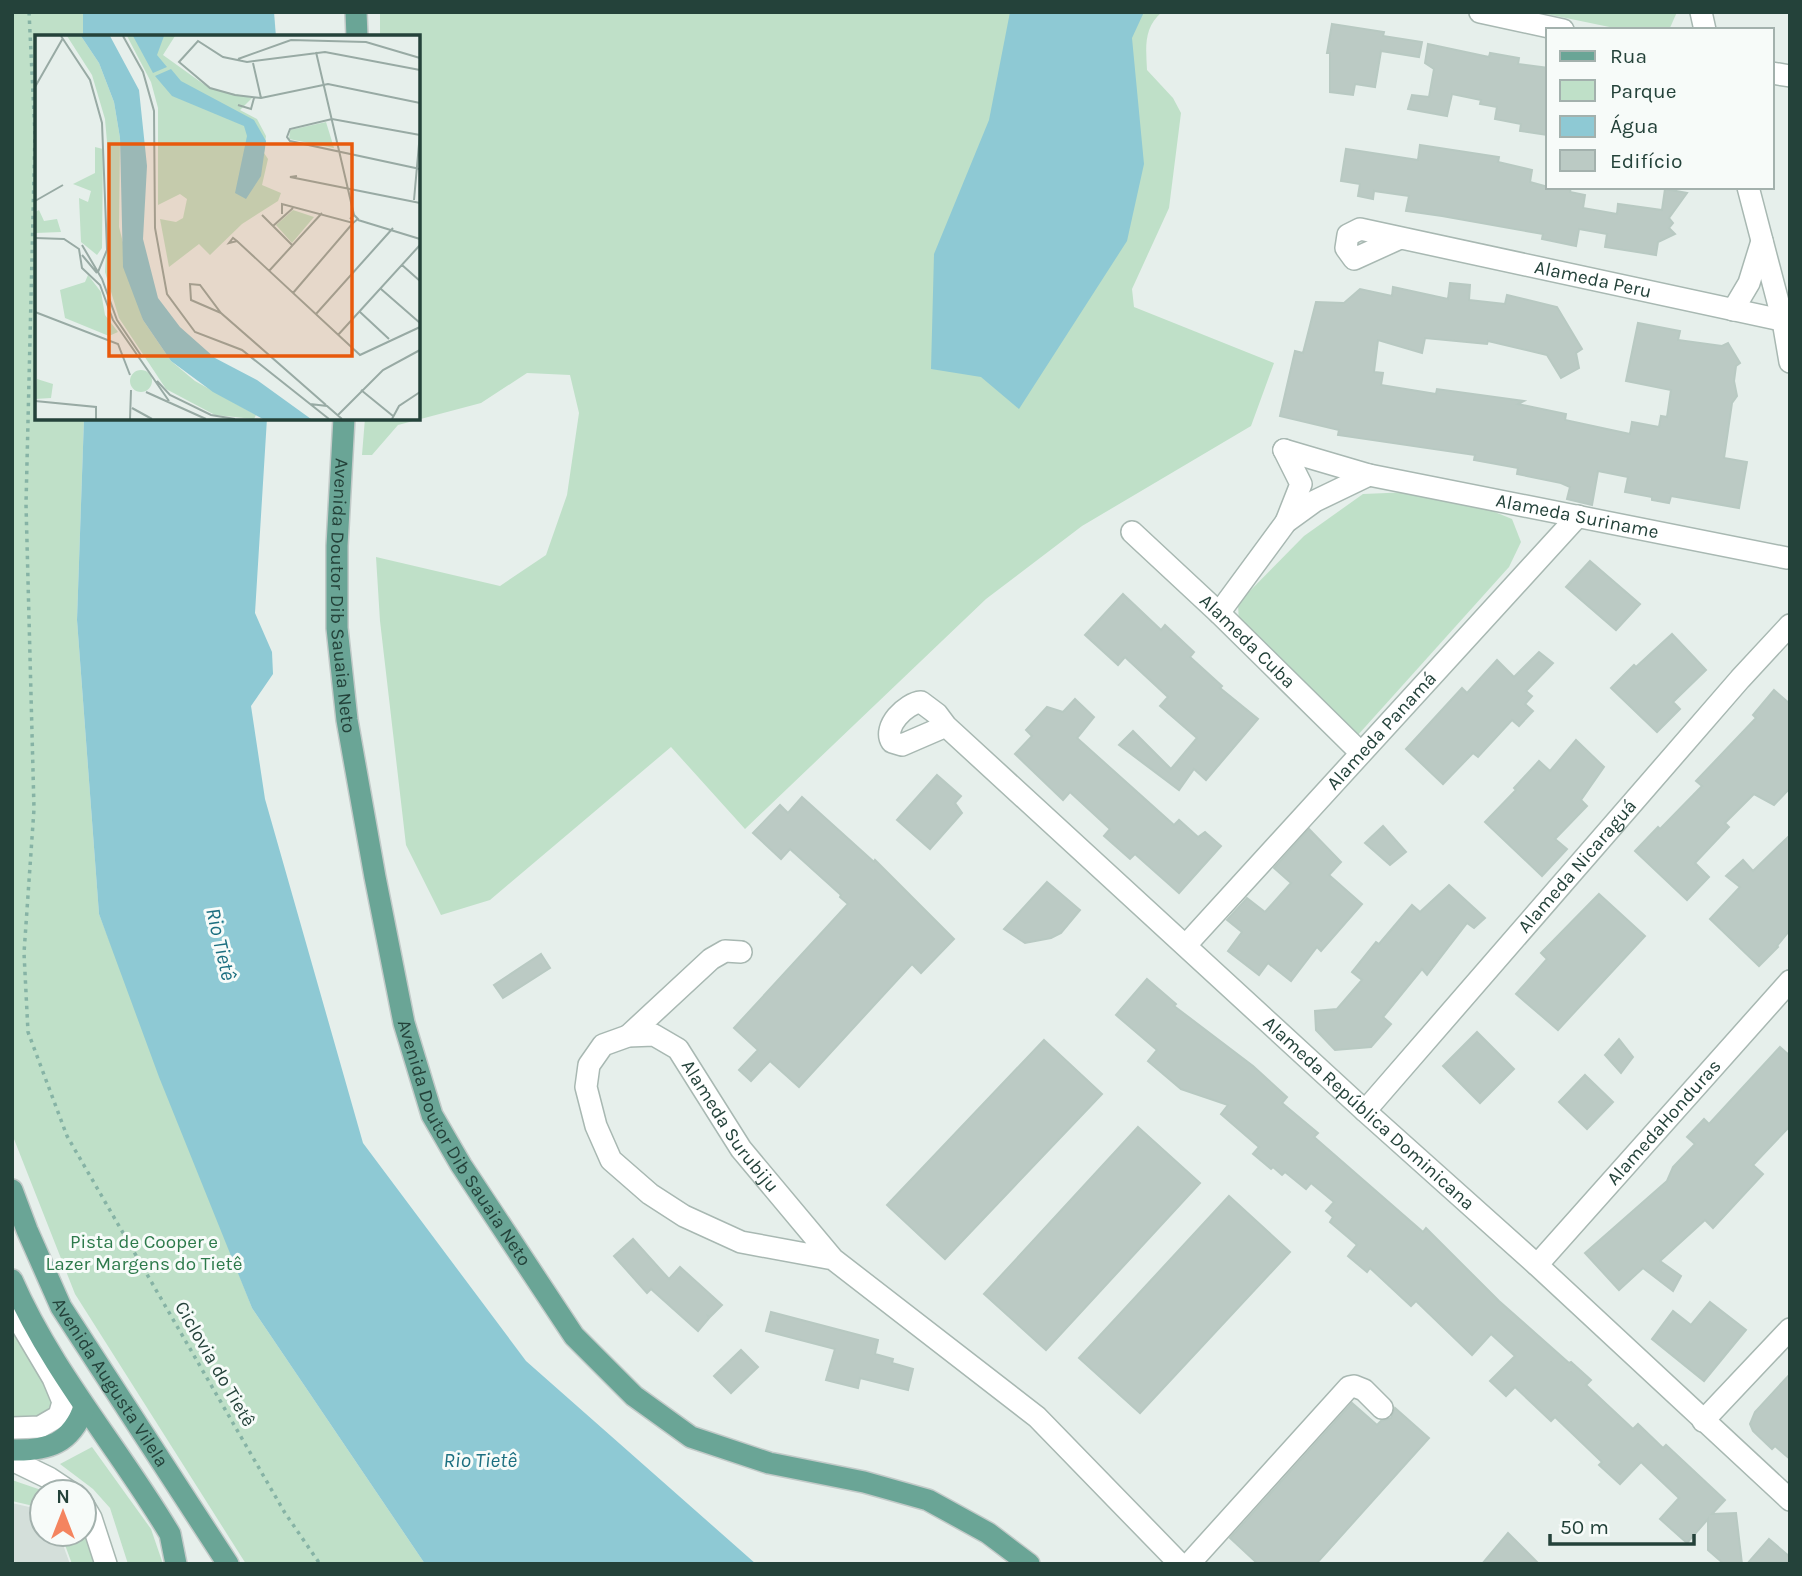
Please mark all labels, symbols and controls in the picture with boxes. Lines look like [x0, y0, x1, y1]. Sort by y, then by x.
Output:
legend [1546, 28, 1774, 189]
inset map [35, 35, 420, 420]
text: Rua [1610, 44, 1647, 68]
text: Parque [1610, 79, 1677, 103]
text: Água [1610, 114, 1658, 138]
text: Edifício [1610, 149, 1683, 173]
street label: Alameda Peru [1533, 256, 1654, 303]
street label: Avenida Doutor Dib Sauaia Neto [326, 458, 360, 735]
street label: Alameda Suriname [1494, 489, 1661, 543]
street label: Alameda Cuba [1195, 590, 1300, 693]
street label: Alameda Panamá [1322, 667, 1441, 794]
street label: Alameda Nicaraguá [1514, 795, 1641, 938]
water label: Rio Tietê [201, 905, 241, 983]
street label: Alameda República Dominicana [1259, 1012, 1479, 1215]
street label: Avenida Doutor Dib Sauaia Neto [393, 1017, 536, 1270]
street label: AlamedaHonduras [1602, 1055, 1726, 1190]
street label: Alameda Surubiju [677, 1056, 784, 1197]
park label: Pista de Cooper e Lazer Margens do Tietê [45, 1231, 243, 1275]
street label: Avenida Augusta Vilela [47, 1295, 173, 1471]
street label: Ciclovia do Tietê [170, 1297, 260, 1431]
water label: Rio Tietê [443, 1448, 517, 1472]
north arrow [28, 1478, 98, 1548]
text: N [56, 1486, 70, 1508]
scale bar [1550, 1502, 1694, 1546]
text: 50 m [1560, 1515, 1609, 1539]

